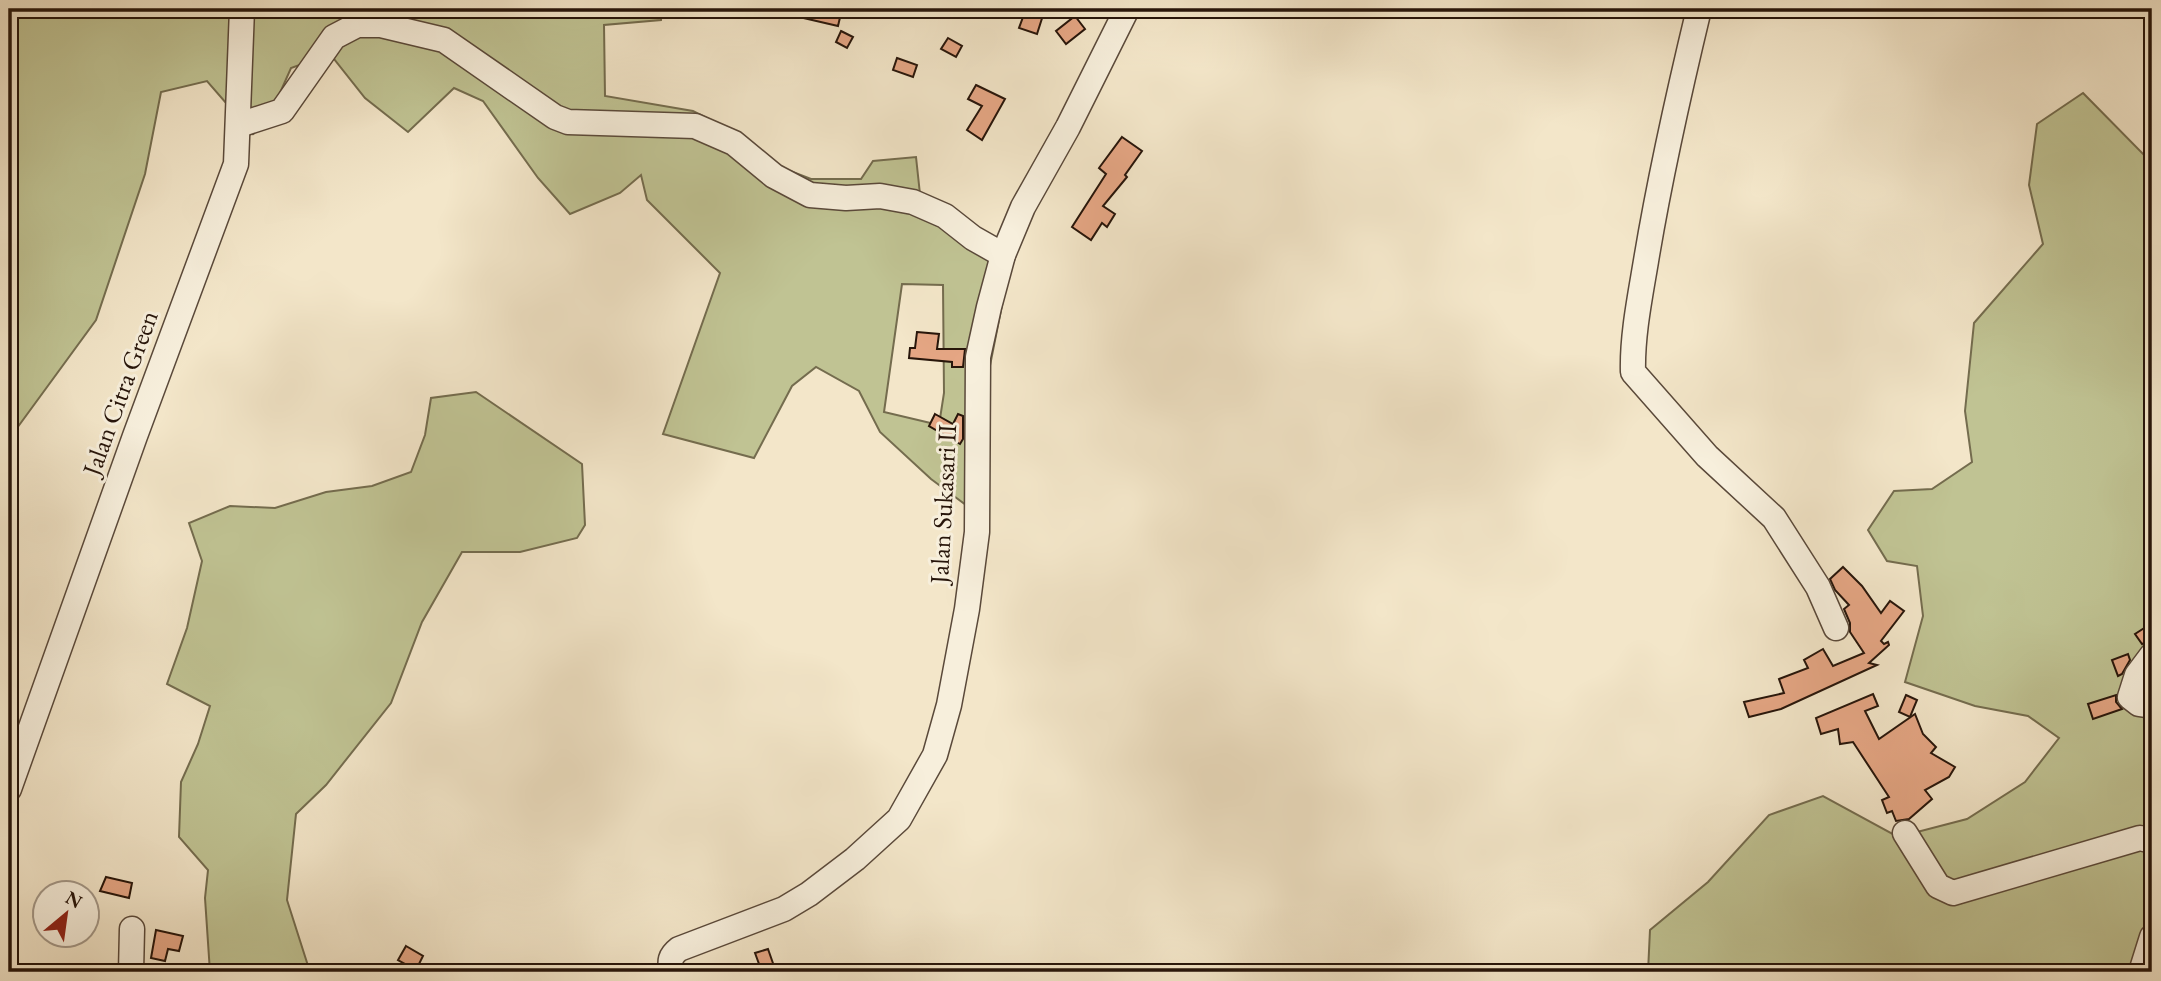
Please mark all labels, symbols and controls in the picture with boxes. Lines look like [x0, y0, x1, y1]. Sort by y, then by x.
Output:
street label: Jalan Citra Green [74, 305, 166, 482]
street label: Jalan Sukasari II [922, 423, 964, 587]
north arrow [32, 880, 102, 950]
text: N [61, 885, 87, 915]

